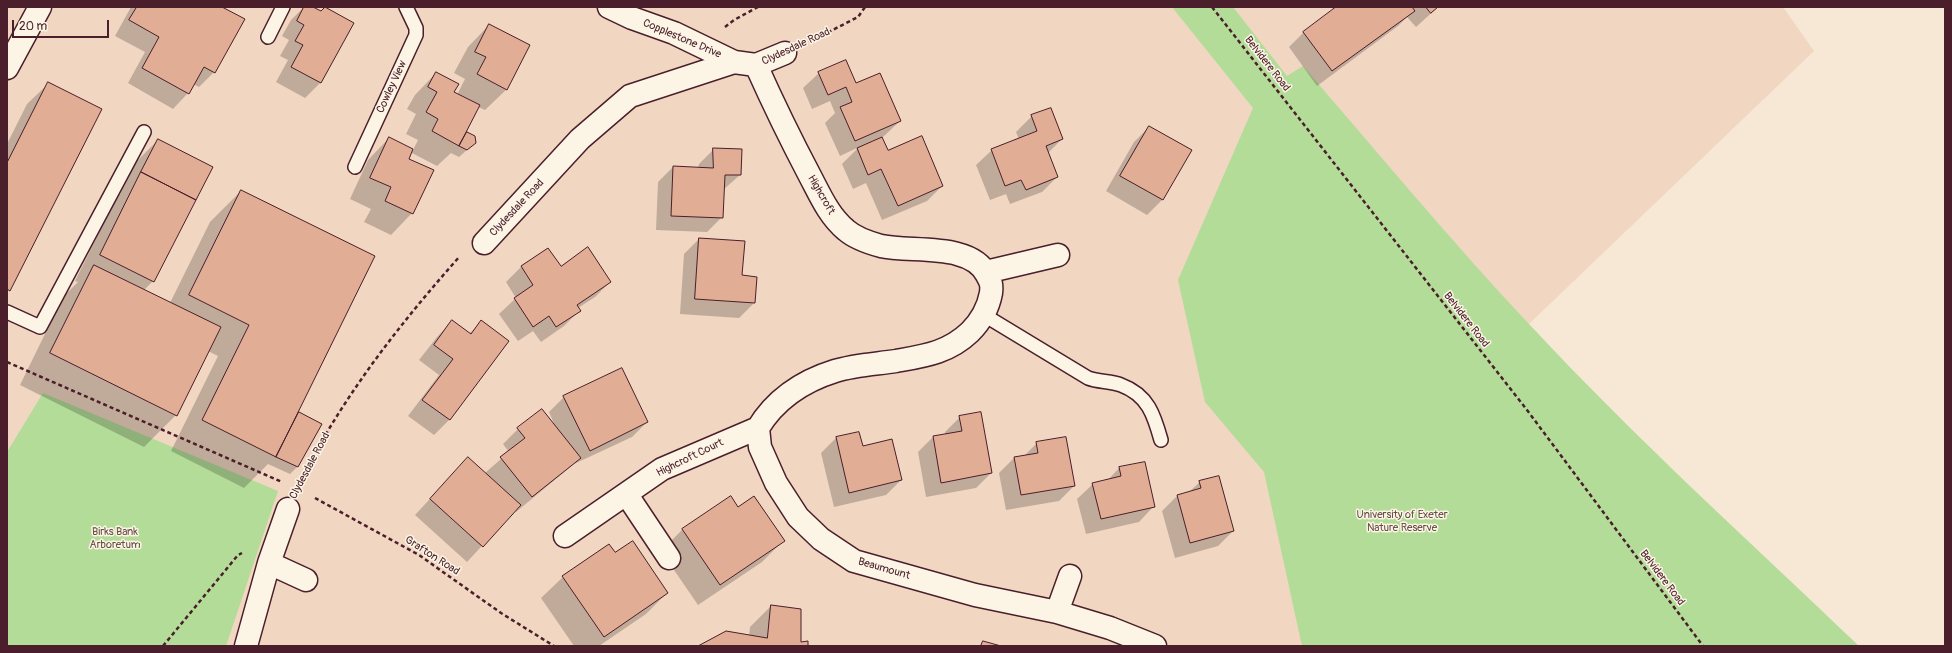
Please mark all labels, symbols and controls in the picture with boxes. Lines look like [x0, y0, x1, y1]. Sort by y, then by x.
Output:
scale bar [14, 12, 111, 38]
street label: Copplestone Drive [641, 17, 723, 61]
text: 20 m [19, 19, 47, 34]
street label: Clydesdale Road [760, 25, 832, 69]
street label: Belvidere Road [1241, 34, 1293, 94]
street label: Cowley View [374, 59, 410, 115]
street label: Highcroft [804, 173, 838, 217]
street label: Clydesdale Road [487, 177, 547, 239]
street label: Belvidere Road [1440, 290, 1492, 350]
street label: Clydesdale Road [287, 430, 333, 502]
street label: Highcroft Court [654, 436, 726, 480]
park label: University of Exeter Nature Reserve [1356, 508, 1448, 534]
park label: Birks Bank Arboretum [90, 525, 140, 551]
street label: Grafton Road [402, 533, 462, 579]
street label: Belvidere Road [1637, 548, 1687, 608]
street label: Beaumount [856, 555, 912, 583]

